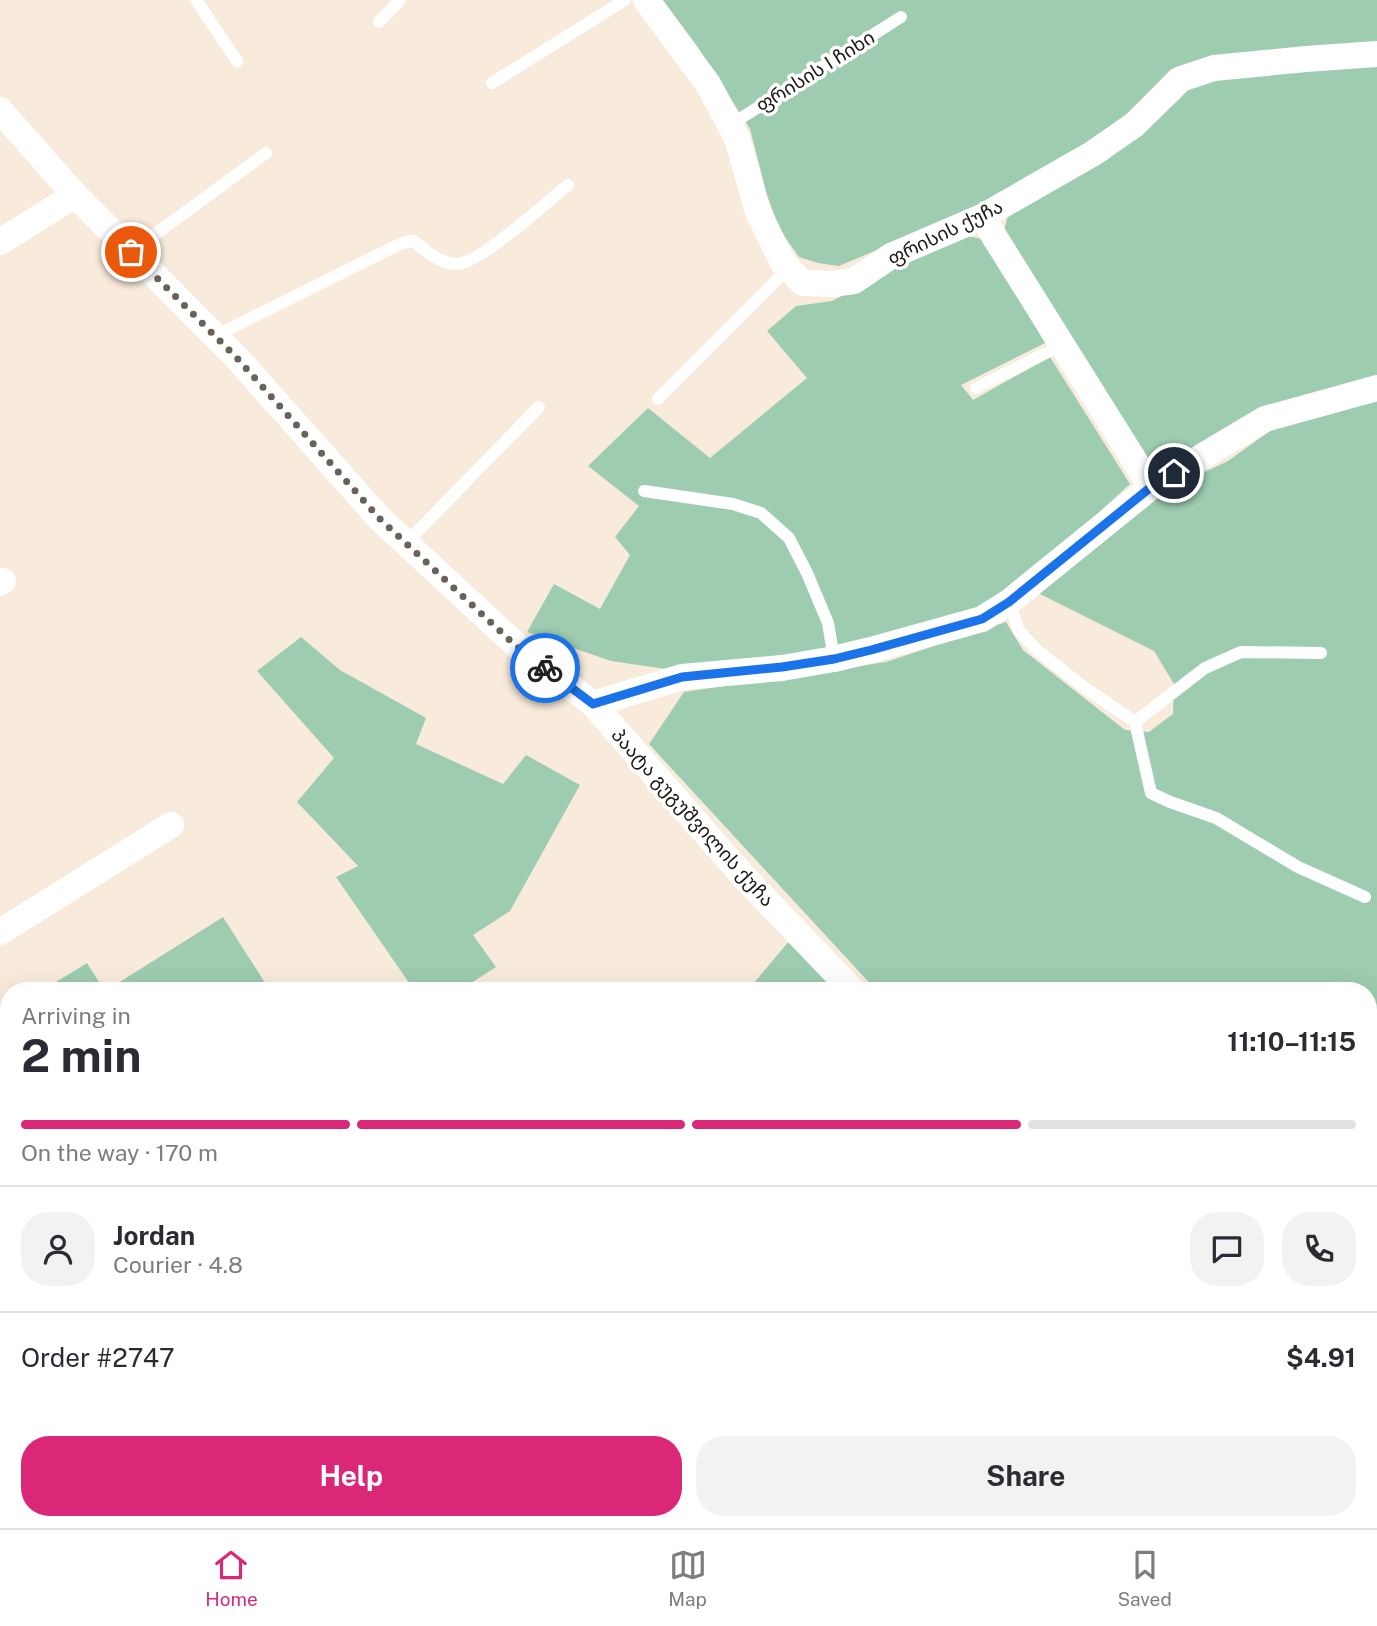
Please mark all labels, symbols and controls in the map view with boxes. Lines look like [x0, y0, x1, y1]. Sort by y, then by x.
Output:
street label: ფრისის I ჩიხი [752, 26, 879, 117]
street label: ფრისის ქუჩა [884, 195, 1007, 270]
pin [101, 222, 161, 282]
icon: bag [112, 233, 150, 271]
pin [1144, 443, 1204, 503]
icon: home [1155, 454, 1193, 492]
courier [510, 633, 580, 703]
icon: bike [526, 649, 564, 687]
street label: პაატა გუგუშვილის ქუჩა [606, 723, 779, 912]
text: Arriving in [21, 1002, 131, 1029]
text: 11:10–11:15 [1227, 1026, 1356, 1057]
text: 2 min [21, 1028, 141, 1082]
text: On the way · 170 m [21, 1139, 218, 1166]
button: person [21, 1212, 95, 1286]
button: chat [1190, 1212, 1264, 1286]
button: phone [1282, 1212, 1356, 1286]
text: Jordan [113, 1220, 195, 1251]
text: Courier · 4.8 [113, 1251, 243, 1278]
text: Order #2747 [21, 1342, 175, 1373]
text: $4.91 [1286, 1342, 1356, 1373]
button: Help [21, 1436, 682, 1516]
button: Share [696, 1436, 1356, 1516]
tab: Home [205, 1546, 258, 1610]
tab: Map [668, 1546, 707, 1610]
tab: Saved [1117, 1546, 1172, 1610]

